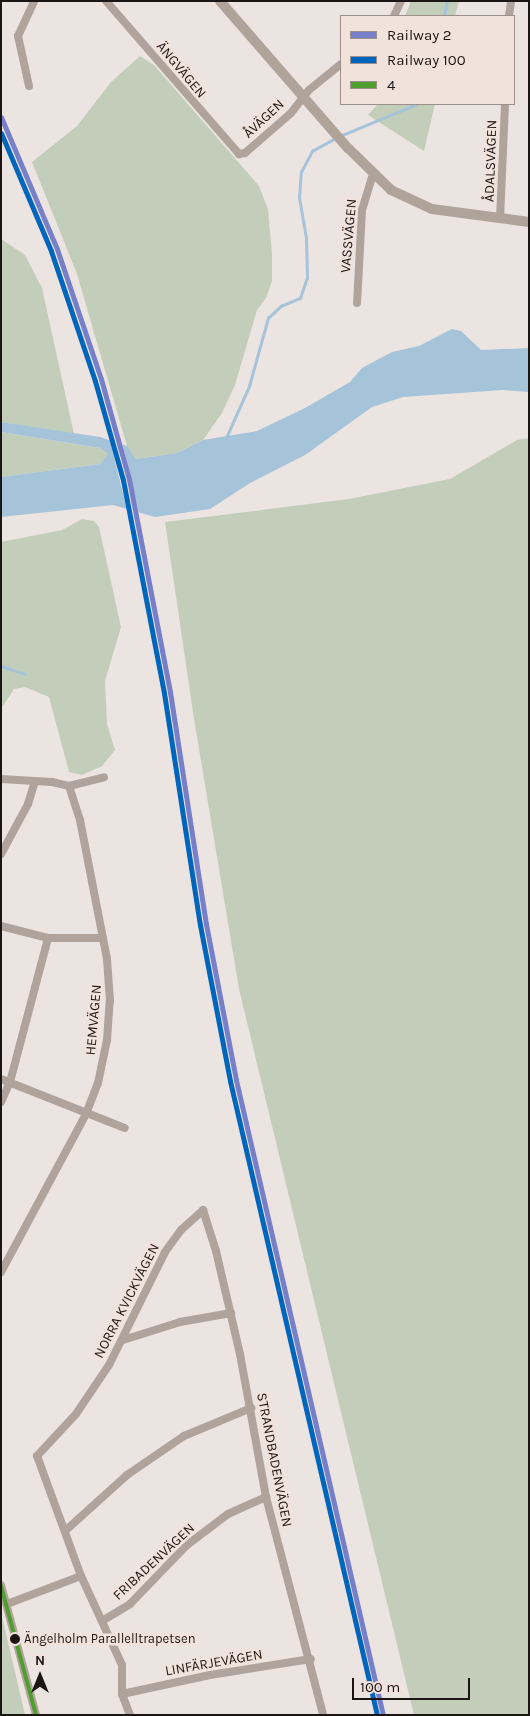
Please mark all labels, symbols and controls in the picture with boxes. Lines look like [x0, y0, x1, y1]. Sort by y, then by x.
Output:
legend [340, 15, 515, 105]
text: Railway 2 [387, 26, 451, 44]
street label: ÄNGVÄGEN [153, 38, 209, 102]
text: Railway 100 [387, 51, 466, 69]
text: 4 [387, 76, 395, 94]
street label: ÅVÄGEN [240, 96, 288, 142]
street label: ÅDALSVÄGEN [481, 120, 501, 202]
street label: VASSVÄGEN [337, 198, 361, 274]
street label: HEMVÄGEN [83, 984, 105, 1056]
street label: NORRA KVICKVÄGEN [91, 1241, 163, 1361]
street label: STRANDBADENVÄGEN [253, 1392, 295, 1528]
street label: FRIBADENVÄGEN [110, 1520, 198, 1604]
place label: Ängelholm Parallelltrapetsen [24, 1631, 196, 1647]
marker: Ängelholm Parallelltrapetsen [10, 1634, 20, 1644]
street label: LINFÄRJEVÄGEN [164, 1646, 264, 1680]
north arrow [15, 1651, 65, 1701]
text: N [35, 1652, 45, 1669]
scale bar [355, 1668, 472, 1700]
text: 100 m [360, 1678, 400, 1696]

